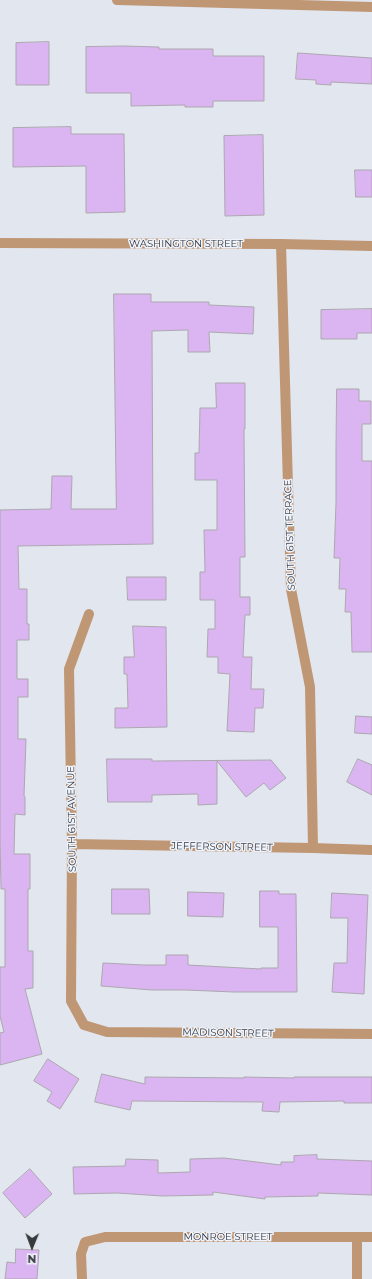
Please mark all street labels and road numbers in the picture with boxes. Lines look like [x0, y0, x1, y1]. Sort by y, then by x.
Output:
street label: WASHINGTON STREET [129, 238, 243, 250]
street label: SOUTH 61ST TERRACE [282, 479, 298, 591]
street label: SOUTH 61ST AVENUE [65, 766, 79, 872]
street label: JEFFERSON STREET [171, 840, 273, 854]
street label: MADISON STREET [182, 1026, 274, 1040]
street label: MONROE STREET [183, 1231, 273, 1243]

